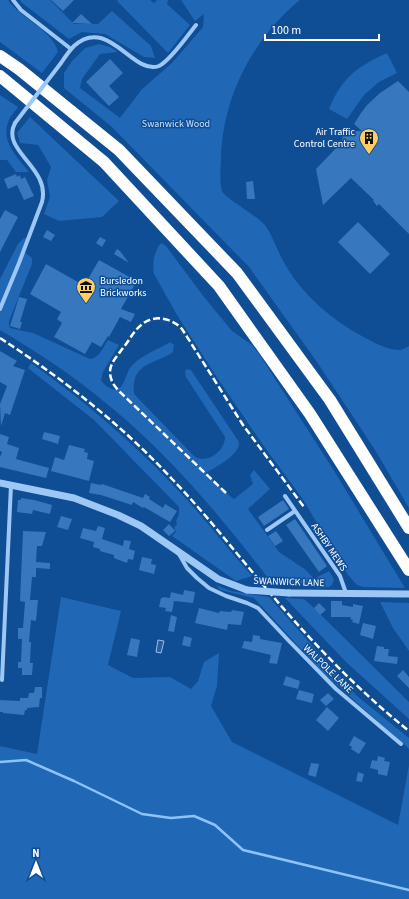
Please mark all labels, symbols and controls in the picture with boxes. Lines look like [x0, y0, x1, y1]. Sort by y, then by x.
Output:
scale bar [265, 16, 379, 42]
text: 100 m [271, 22, 301, 39]
park label: Swanwick Wood [142, 117, 210, 131]
place label: Air Traffic Control Centre [294, 125, 355, 151]
building icon: Air Traffic Control Centre [358, 127, 380, 155]
place label: Bursledon Brickworks [100, 274, 147, 300]
museum icon: Bursledon Brickworks [75, 276, 97, 304]
street label: ASHBY MEWS [308, 520, 350, 574]
street label: SWANWICK LANE [253, 574, 325, 590]
street label: WALPOLE LANE [300, 642, 356, 696]
north arrow [16, 843, 56, 883]
text: N [32, 846, 40, 861]

